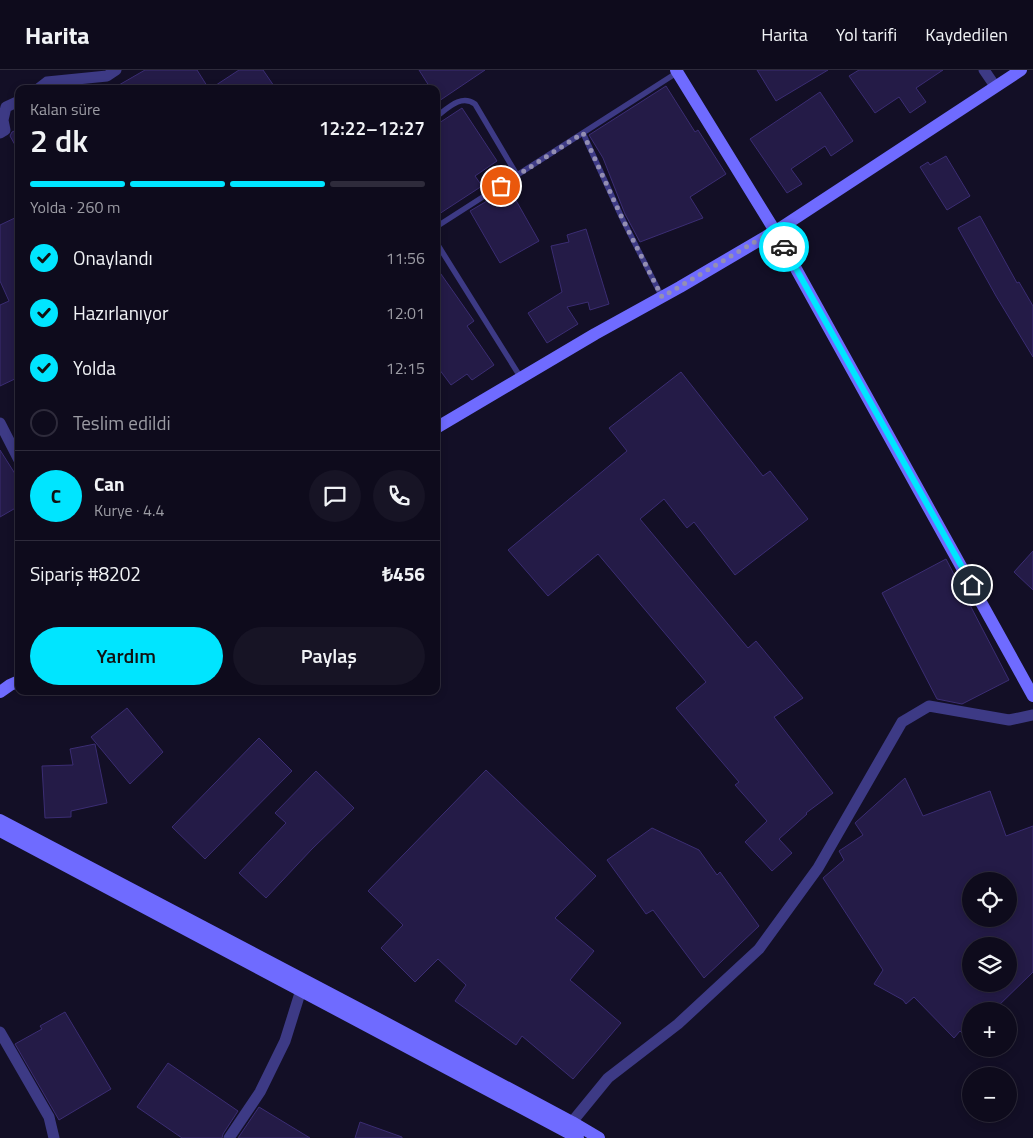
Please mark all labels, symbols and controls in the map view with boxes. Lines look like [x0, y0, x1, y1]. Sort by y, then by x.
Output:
text: Harita [25, 17, 90, 53]
text: Harita [761, 21, 808, 48]
text: Yol tarifi [836, 21, 897, 48]
text: Kaydedilen [925, 21, 1008, 48]
text: Kalan süre [30, 97, 100, 121]
text: 12:22–12:27 [319, 113, 425, 142]
text: 2 dk [30, 116, 88, 164]
pin [480, 165, 522, 207]
icon: bag [487, 172, 515, 200]
text: Yolda · 260 m [30, 195, 120, 219]
courier [759, 222, 809, 272]
icon: car [770, 233, 798, 261]
text: Onaylandı [73, 243, 153, 272]
icon: check [30, 244, 58, 272]
text: 11:56 [386, 246, 425, 270]
text: Hazırlanıyor [73, 298, 169, 327]
icon: check [30, 299, 58, 327]
text: 12:01 [386, 301, 425, 325]
text: Yolda [73, 353, 116, 382]
icon: check [30, 354, 58, 382]
text: 12:15 [386, 356, 425, 380]
text: Teslim edildi [73, 408, 171, 437]
text: Can [94, 469, 125, 498]
button: chat [309, 470, 361, 522]
button: phone [373, 470, 425, 522]
text: C [51, 481, 61, 510]
text: Kurye · 4.4 [94, 498, 164, 522]
text: Sipariş #8202 [30, 559, 141, 588]
text: ₺456 [382, 559, 425, 588]
pin [951, 564, 993, 606]
icon: home [958, 571, 986, 599]
button: Yardım [30, 627, 223, 685]
button: Paylaş [233, 627, 425, 685]
map controls [962, 872, 1017, 1122]
button: locate [962, 872, 1017, 927]
button: layers [962, 937, 1017, 992]
button: + [962, 1002, 1017, 1057]
button: − [962, 1067, 1017, 1122]

